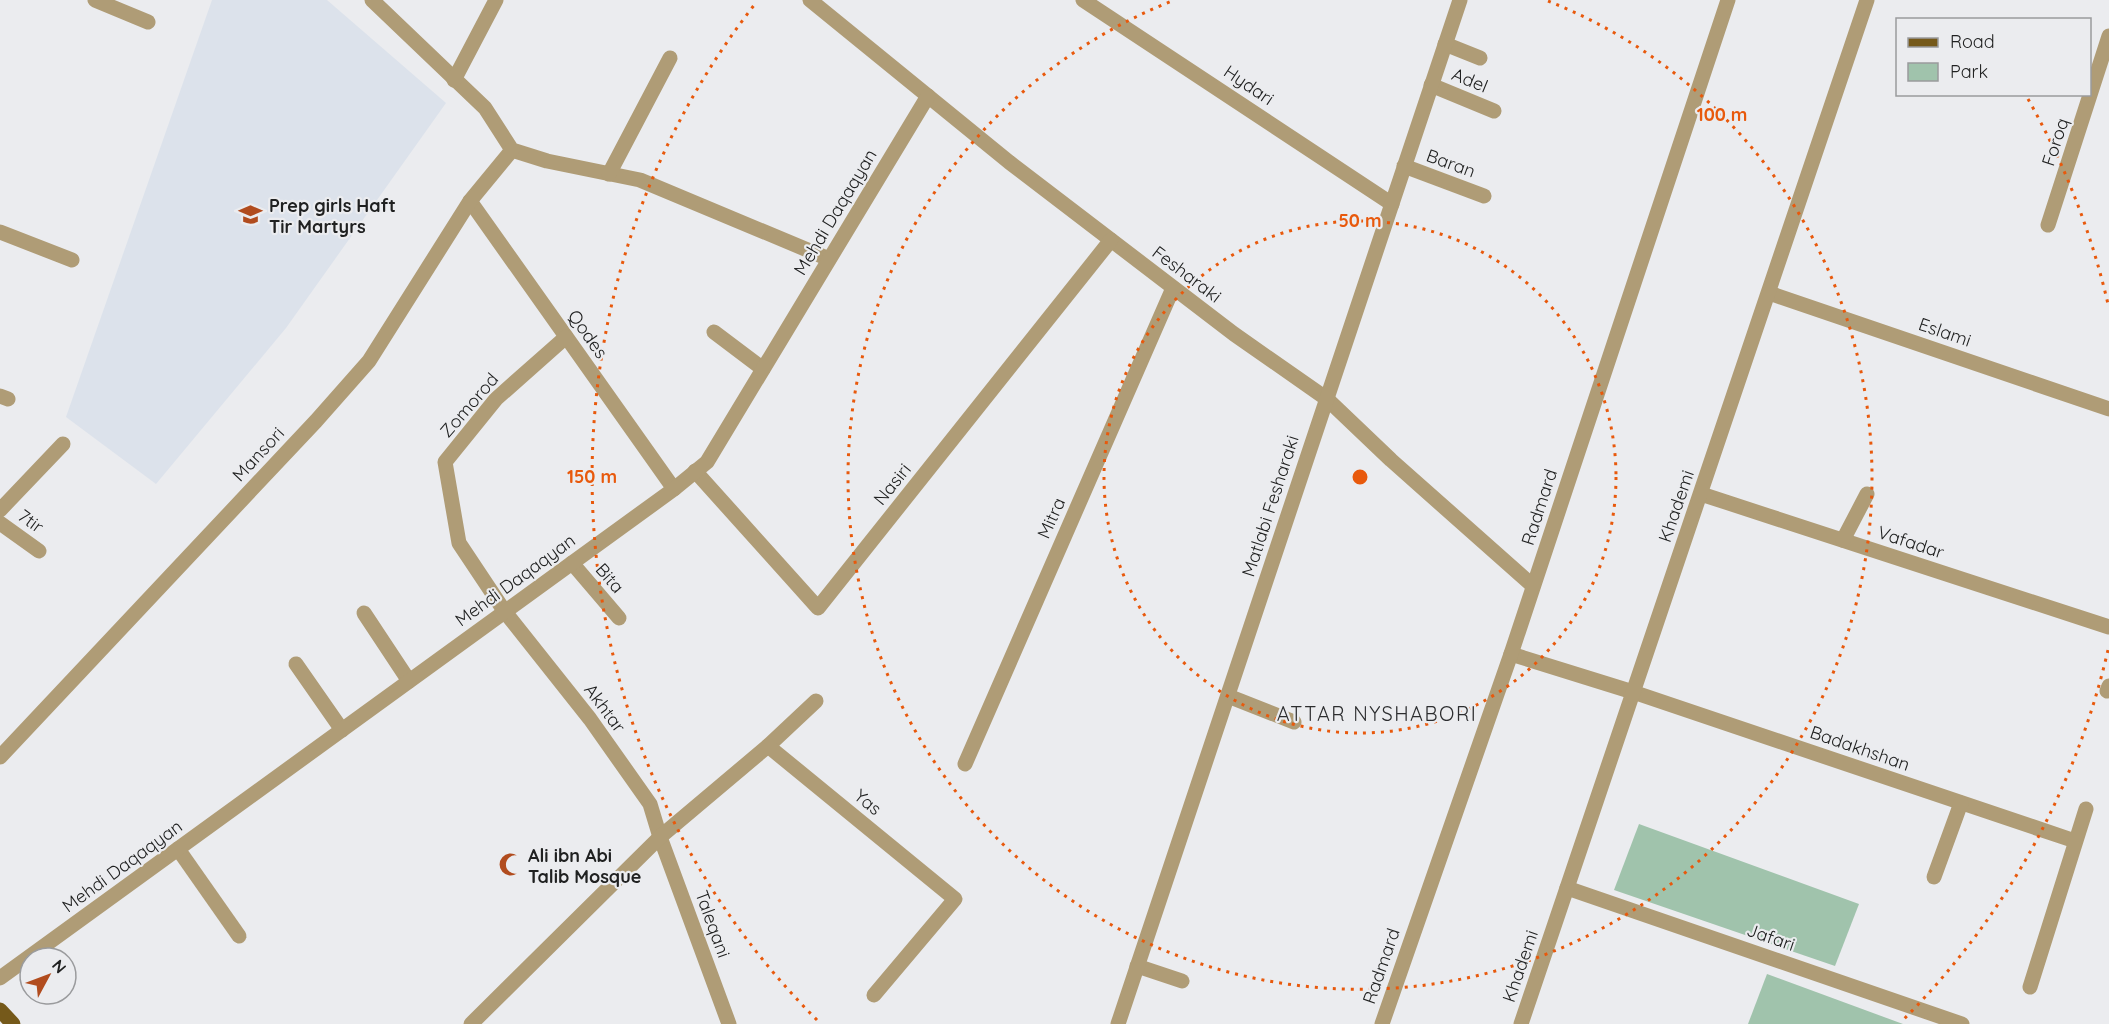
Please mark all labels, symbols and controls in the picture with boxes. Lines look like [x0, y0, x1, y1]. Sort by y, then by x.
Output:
legend [1896, 18, 2091, 96]
text: Road [1950, 30, 1995, 53]
street label: Hydari [1219, 60, 1279, 110]
text: Park [1950, 60, 1988, 83]
street label: Adel [1449, 62, 1491, 98]
text: 100 m [1697, 103, 1747, 126]
street label: Foroq [2036, 115, 2074, 169]
street label: Baran [1423, 144, 1479, 182]
street label: Mehdi Daqaqyan [788, 145, 882, 279]
place label: Prep girls Haft Tir Martyrs [269, 194, 396, 238]
school or university icon: Prep girls Haft Tir Martyrs [238, 202, 264, 228]
text: 50 m [1338, 209, 1382, 232]
street label: Fesharaki [1148, 241, 1226, 307]
street label: Qodes [563, 305, 613, 363]
street label: Eslami [1916, 312, 1974, 352]
street label: Zomorod [435, 368, 503, 442]
street label: Mansori [227, 422, 289, 486]
street label: Matlabi Fesharaki [1236, 432, 1304, 580]
street label: Nasiri [868, 458, 916, 510]
text: 150 m [567, 465, 617, 488]
street label: Radmard [1516, 466, 1562, 548]
centre of rings [1350, 467, 1370, 487]
street label: Khademi [1653, 467, 1699, 545]
street label: Mitra [1032, 494, 1070, 542]
street label: 7tir [14, 504, 48, 538]
street label: Vafadar [1875, 520, 1947, 564]
street label: Mehdi Daqaqyan [450, 529, 580, 631]
street label: Bita [591, 558, 629, 598]
street label: Akhtar [579, 679, 631, 737]
district label: ATTAR NYSHABORI [1277, 701, 1477, 726]
street label: Badakhshan [1807, 720, 1913, 776]
street label: Yas [850, 784, 886, 820]
street label: Mehdi Daqaqyan [57, 815, 187, 917]
place label: Ali ibn Abi Talib Mosque [528, 844, 641, 888]
mosque icon: Ali ibn Abi Talib Mosque [497, 852, 523, 878]
street label: Taleqani [690, 887, 736, 961]
street label: Jafari [1744, 918, 1798, 956]
street label: Radmard [1357, 925, 1405, 1007]
street label: Khademi [1497, 927, 1543, 1005]
north arrow [18, 946, 78, 1006]
text: N [48, 955, 71, 977]

